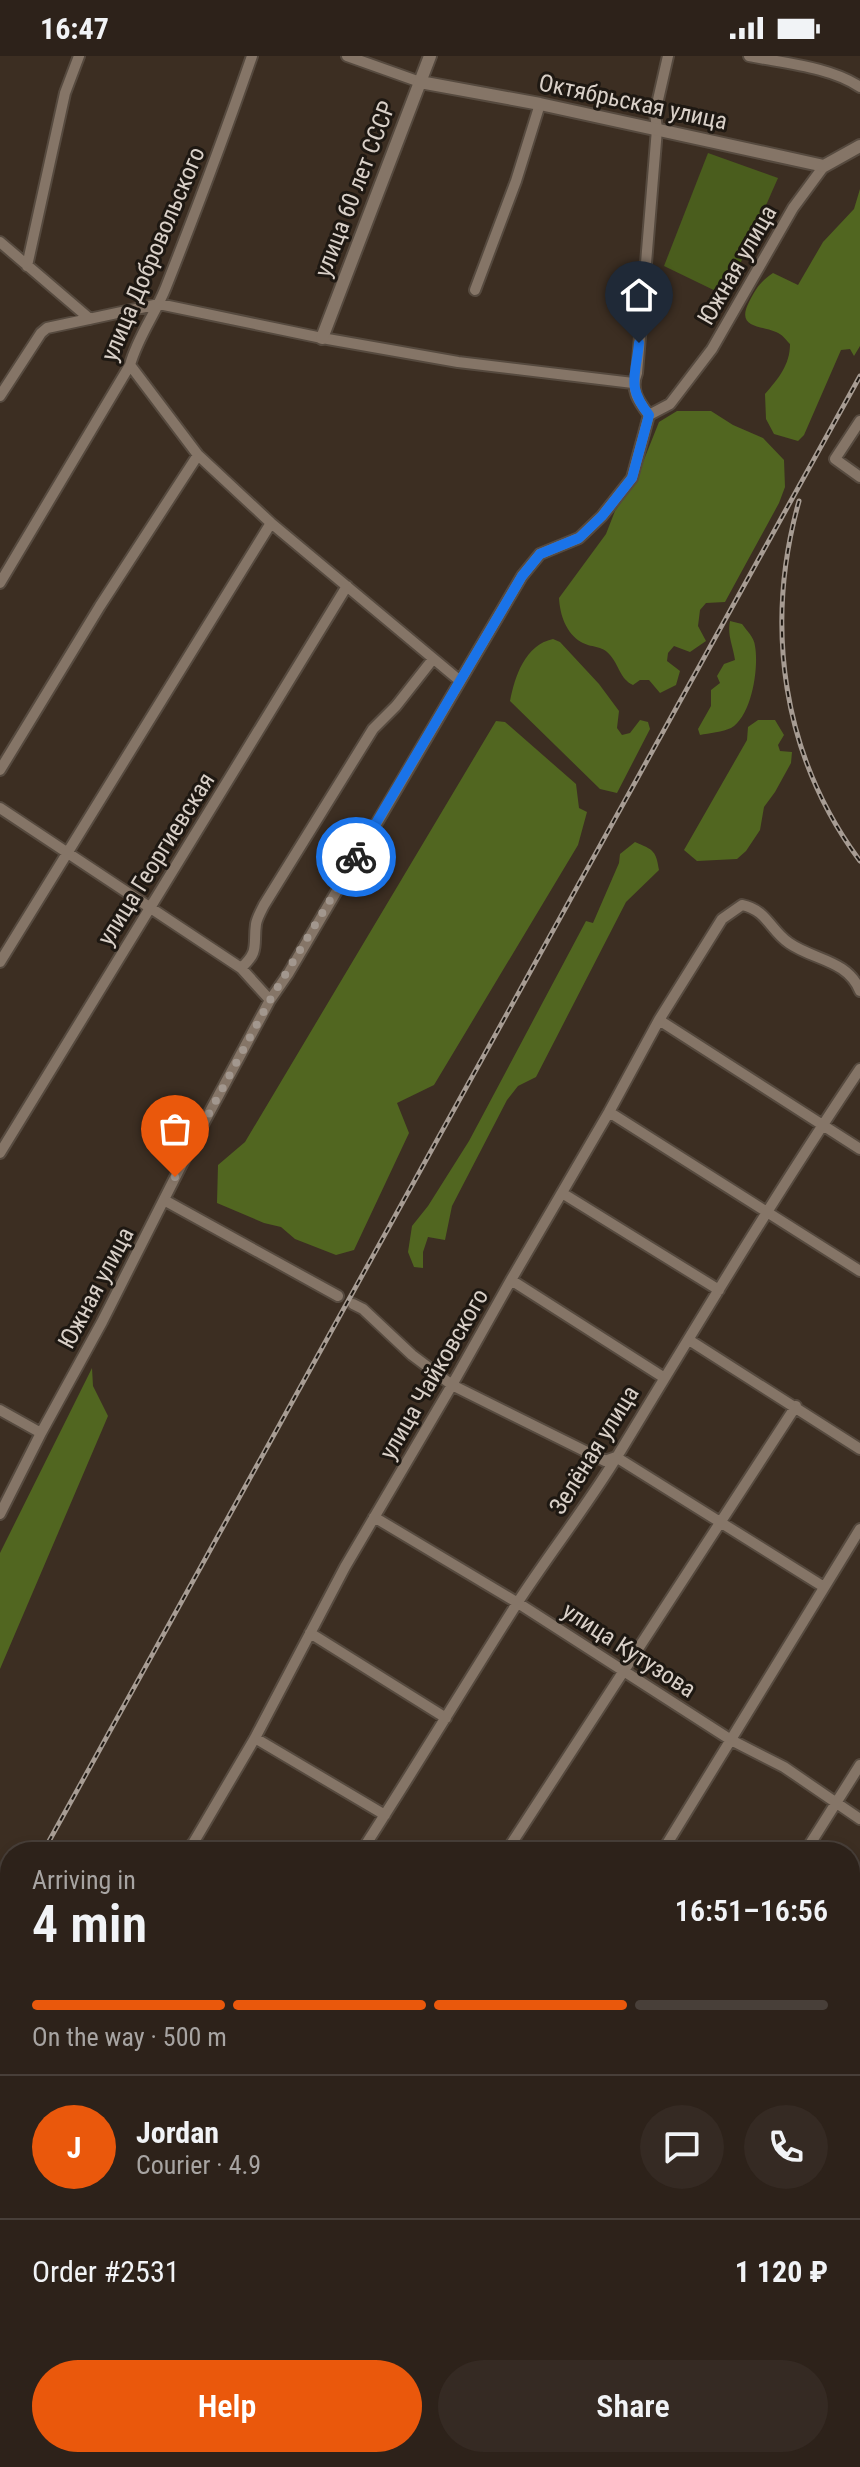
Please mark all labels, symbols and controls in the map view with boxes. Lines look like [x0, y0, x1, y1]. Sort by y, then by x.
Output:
text: 16:47 [40, 11, 109, 46]
street label: Октябрьская улица [536, 68, 730, 136]
street label: улица 60 лет СССР [309, 97, 401, 281]
street label: улица Добровольского [95, 143, 211, 365]
street label: Южная улица [692, 200, 782, 330]
pin [605, 261, 673, 343]
icon: home [617, 273, 661, 317]
street label: улица Георгиевская [92, 767, 220, 951]
courier [316, 817, 396, 897]
icon: bike [334, 835, 378, 879]
pin [141, 1095, 209, 1177]
icon: bag [153, 1107, 197, 1151]
street label: Южная улица [52, 1223, 140, 1353]
street label: улица Чайковского [374, 1284, 494, 1464]
street label: Зелёная улица [543, 1381, 645, 1519]
street label: улица Кутузова [557, 1597, 701, 1703]
text: Arriving in [32, 1865, 136, 1895]
text: 16:51–16:56 [675, 1893, 828, 1928]
text: 4 min [32, 1894, 147, 1955]
text: On the way · 500 m [32, 2022, 227, 2052]
button: chat [640, 2105, 724, 2189]
button: phone [744, 2105, 828, 2189]
text: Jordan [136, 2115, 219, 2150]
text: J [67, 2130, 81, 2165]
text: Courier · 4.9 [136, 2150, 261, 2180]
text: Order #2531 [32, 2254, 180, 2289]
text: 1 120 ₽ [735, 2254, 828, 2289]
button: Help [32, 2360, 422, 2452]
button: Share [438, 2360, 828, 2452]

